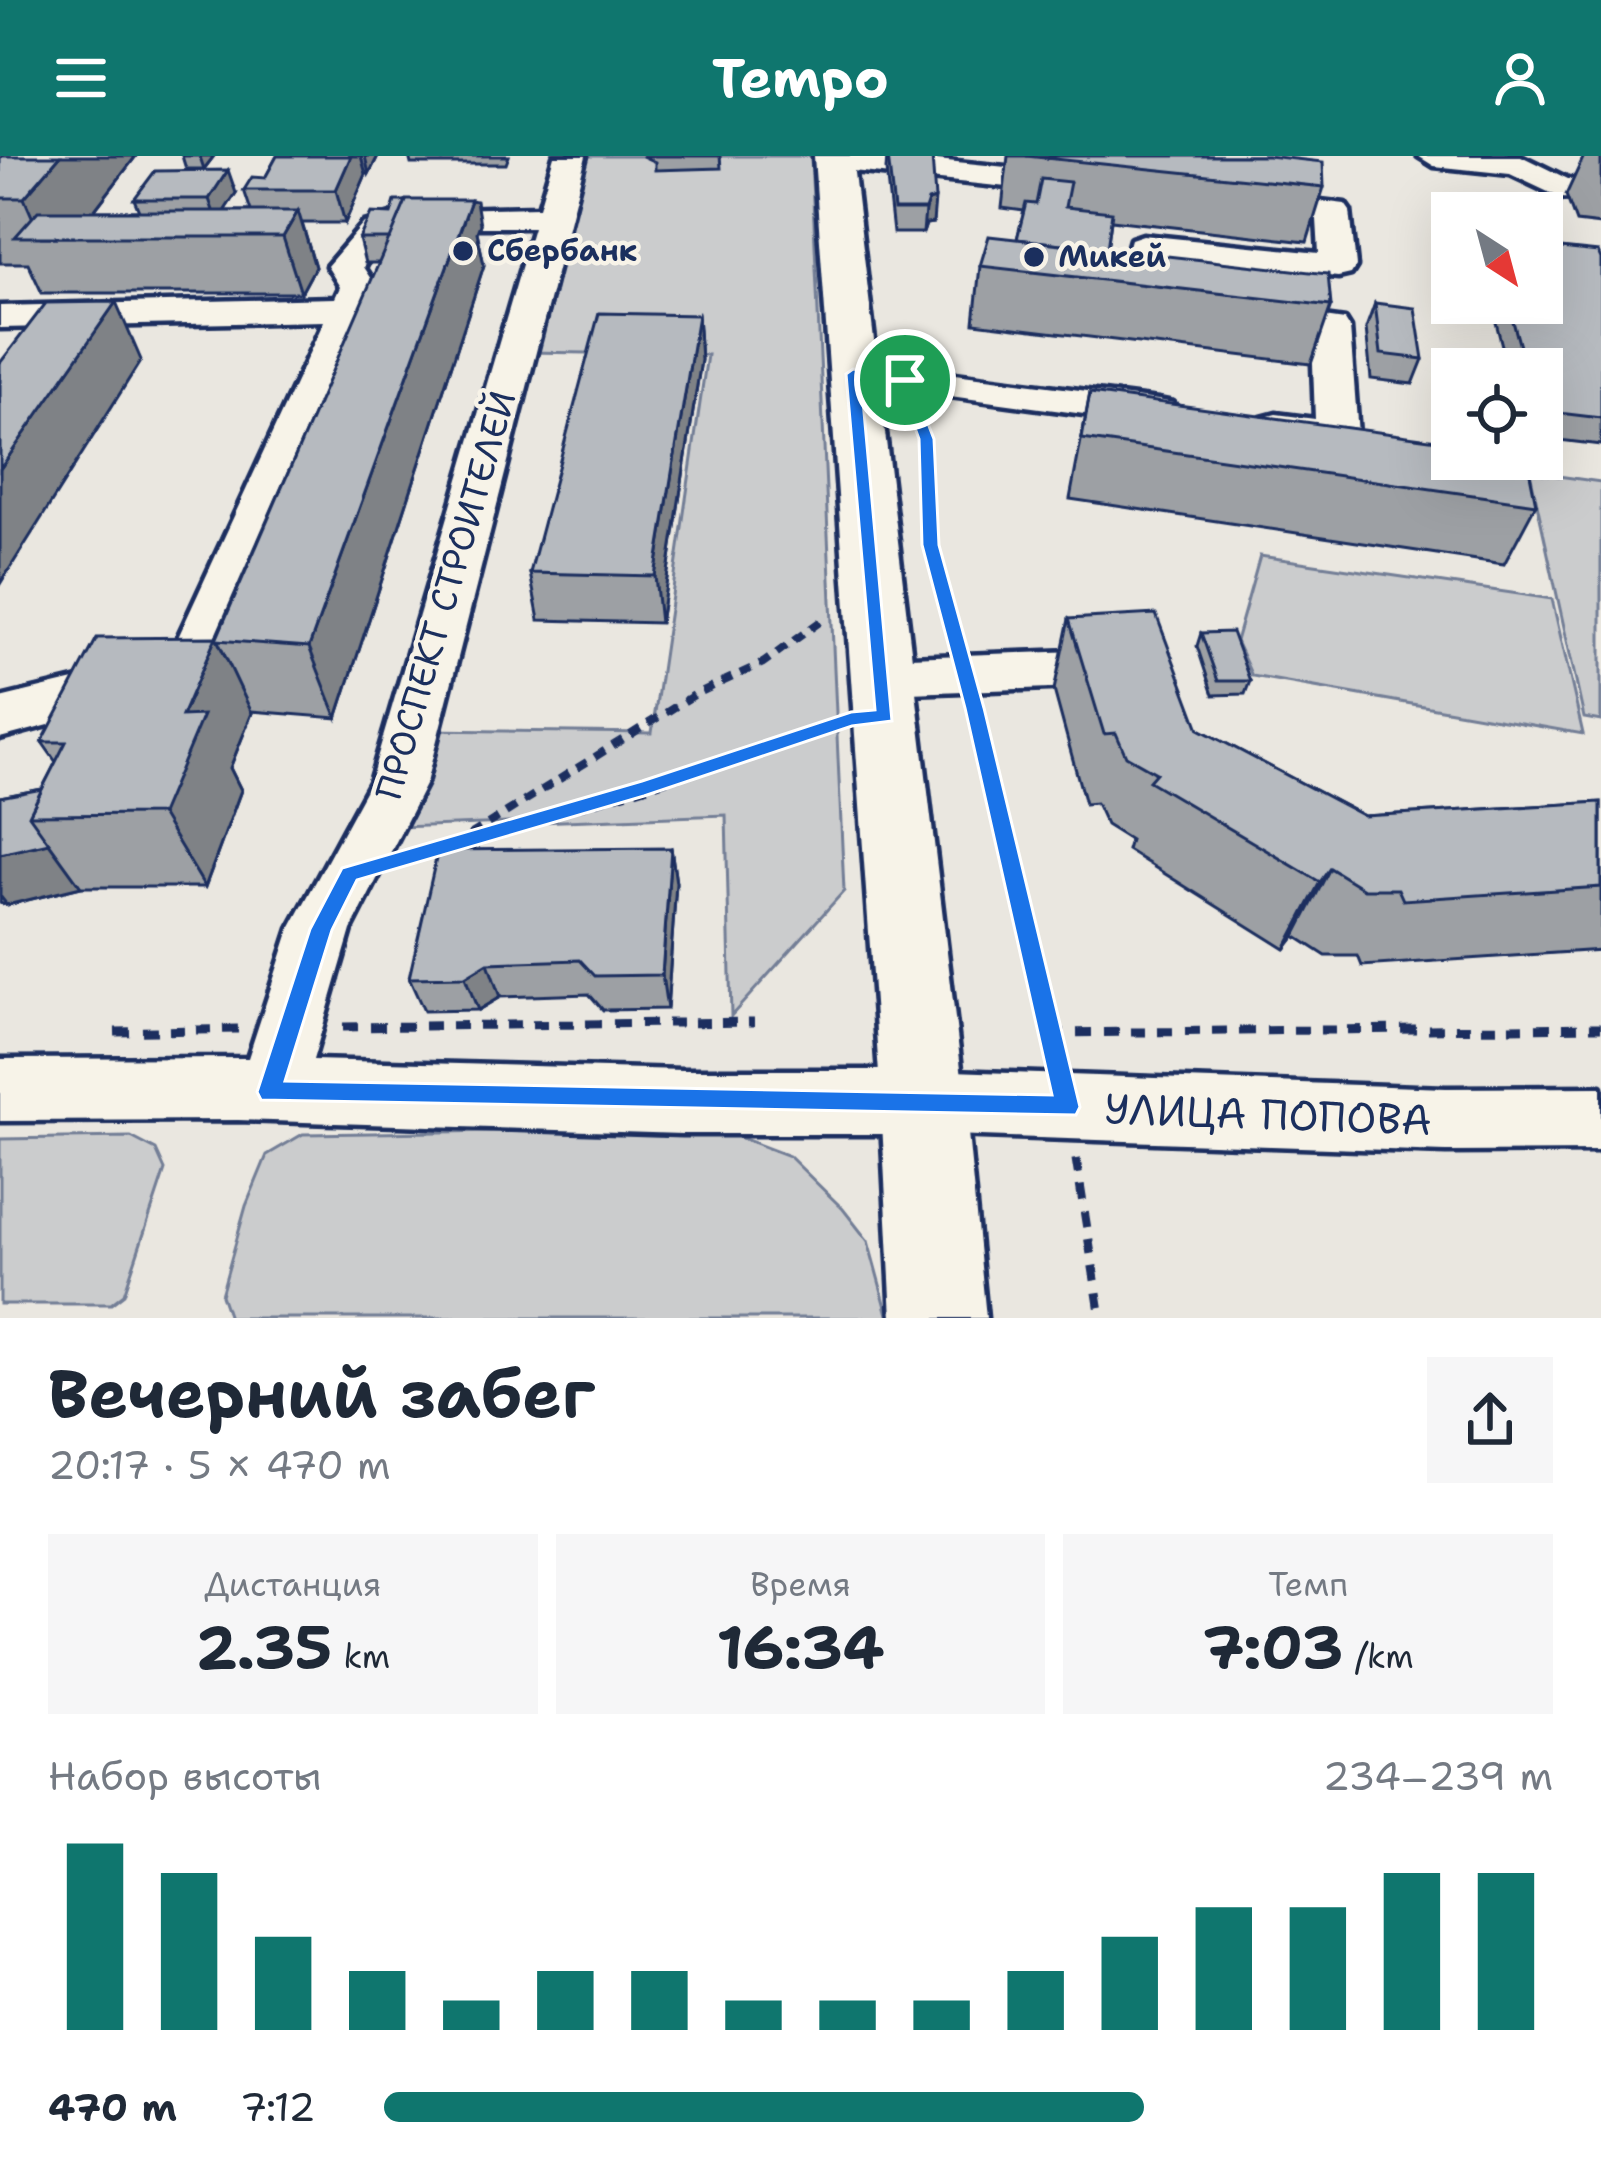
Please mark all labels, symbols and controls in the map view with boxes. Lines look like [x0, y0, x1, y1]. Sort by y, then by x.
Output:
text: Tempo [712, 42, 889, 114]
icon: menu [48, 45, 114, 111]
icon: person [1487, 45, 1553, 111]
north arrow [1431, 192, 1563, 324]
map controls [1431, 192, 1563, 480]
place label: Сбербанк [487, 230, 638, 271]
place label: Микей [1058, 236, 1166, 277]
marker: Сбербанк [450, 238, 476, 264]
marker: Микей [1021, 244, 1047, 270]
pin [854, 329, 956, 431]
icon: arrive [872, 347, 938, 413]
button: locate [1431, 348, 1563, 480]
street label: ПРОСПЕКТ СТРОИТЕЛЕЙ [364, 385, 527, 805]
street label: УЛИЦА ПОПОВА [1103, 1080, 1433, 1148]
text: Вечерний забег [48, 1350, 595, 1438]
button: share [1427, 1357, 1553, 1483]
text: 20:17 · 5 × 470 m [48, 1439, 391, 1491]
text: Дистанция [204, 1562, 381, 1607]
text: Время [750, 1562, 851, 1607]
text: Темп [1268, 1562, 1348, 1607]
text: 2.35 [195, 1607, 332, 1687]
text: 16:34 [716, 1607, 885, 1687]
text: 7:03 [1203, 1607, 1344, 1687]
text: km [332, 1634, 390, 1679]
text: /km [1344, 1634, 1414, 1679]
text: Набор высоты [48, 1750, 322, 1802]
text: 234–239 m [1323, 1750, 1553, 1802]
text: 470 m [48, 2081, 177, 2133]
text: 7:12 [240, 2081, 315, 2133]

